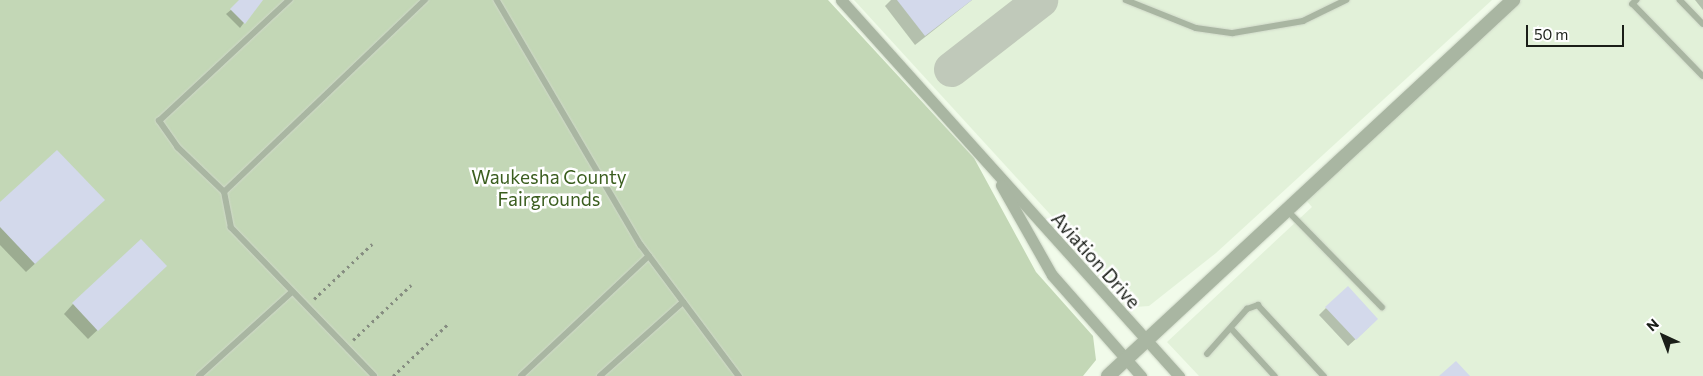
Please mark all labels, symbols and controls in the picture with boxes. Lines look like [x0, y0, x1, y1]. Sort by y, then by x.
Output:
scale bar [1528, 15, 1626, 47]
text: 50 m [1534, 25, 1568, 43]
park label: Waukesha County Fairgrounds [471, 166, 627, 210]
street label: Aviation Drive [1047, 207, 1145, 313]
north arrow [1638, 311, 1688, 361]
text: N [1643, 315, 1662, 334]

